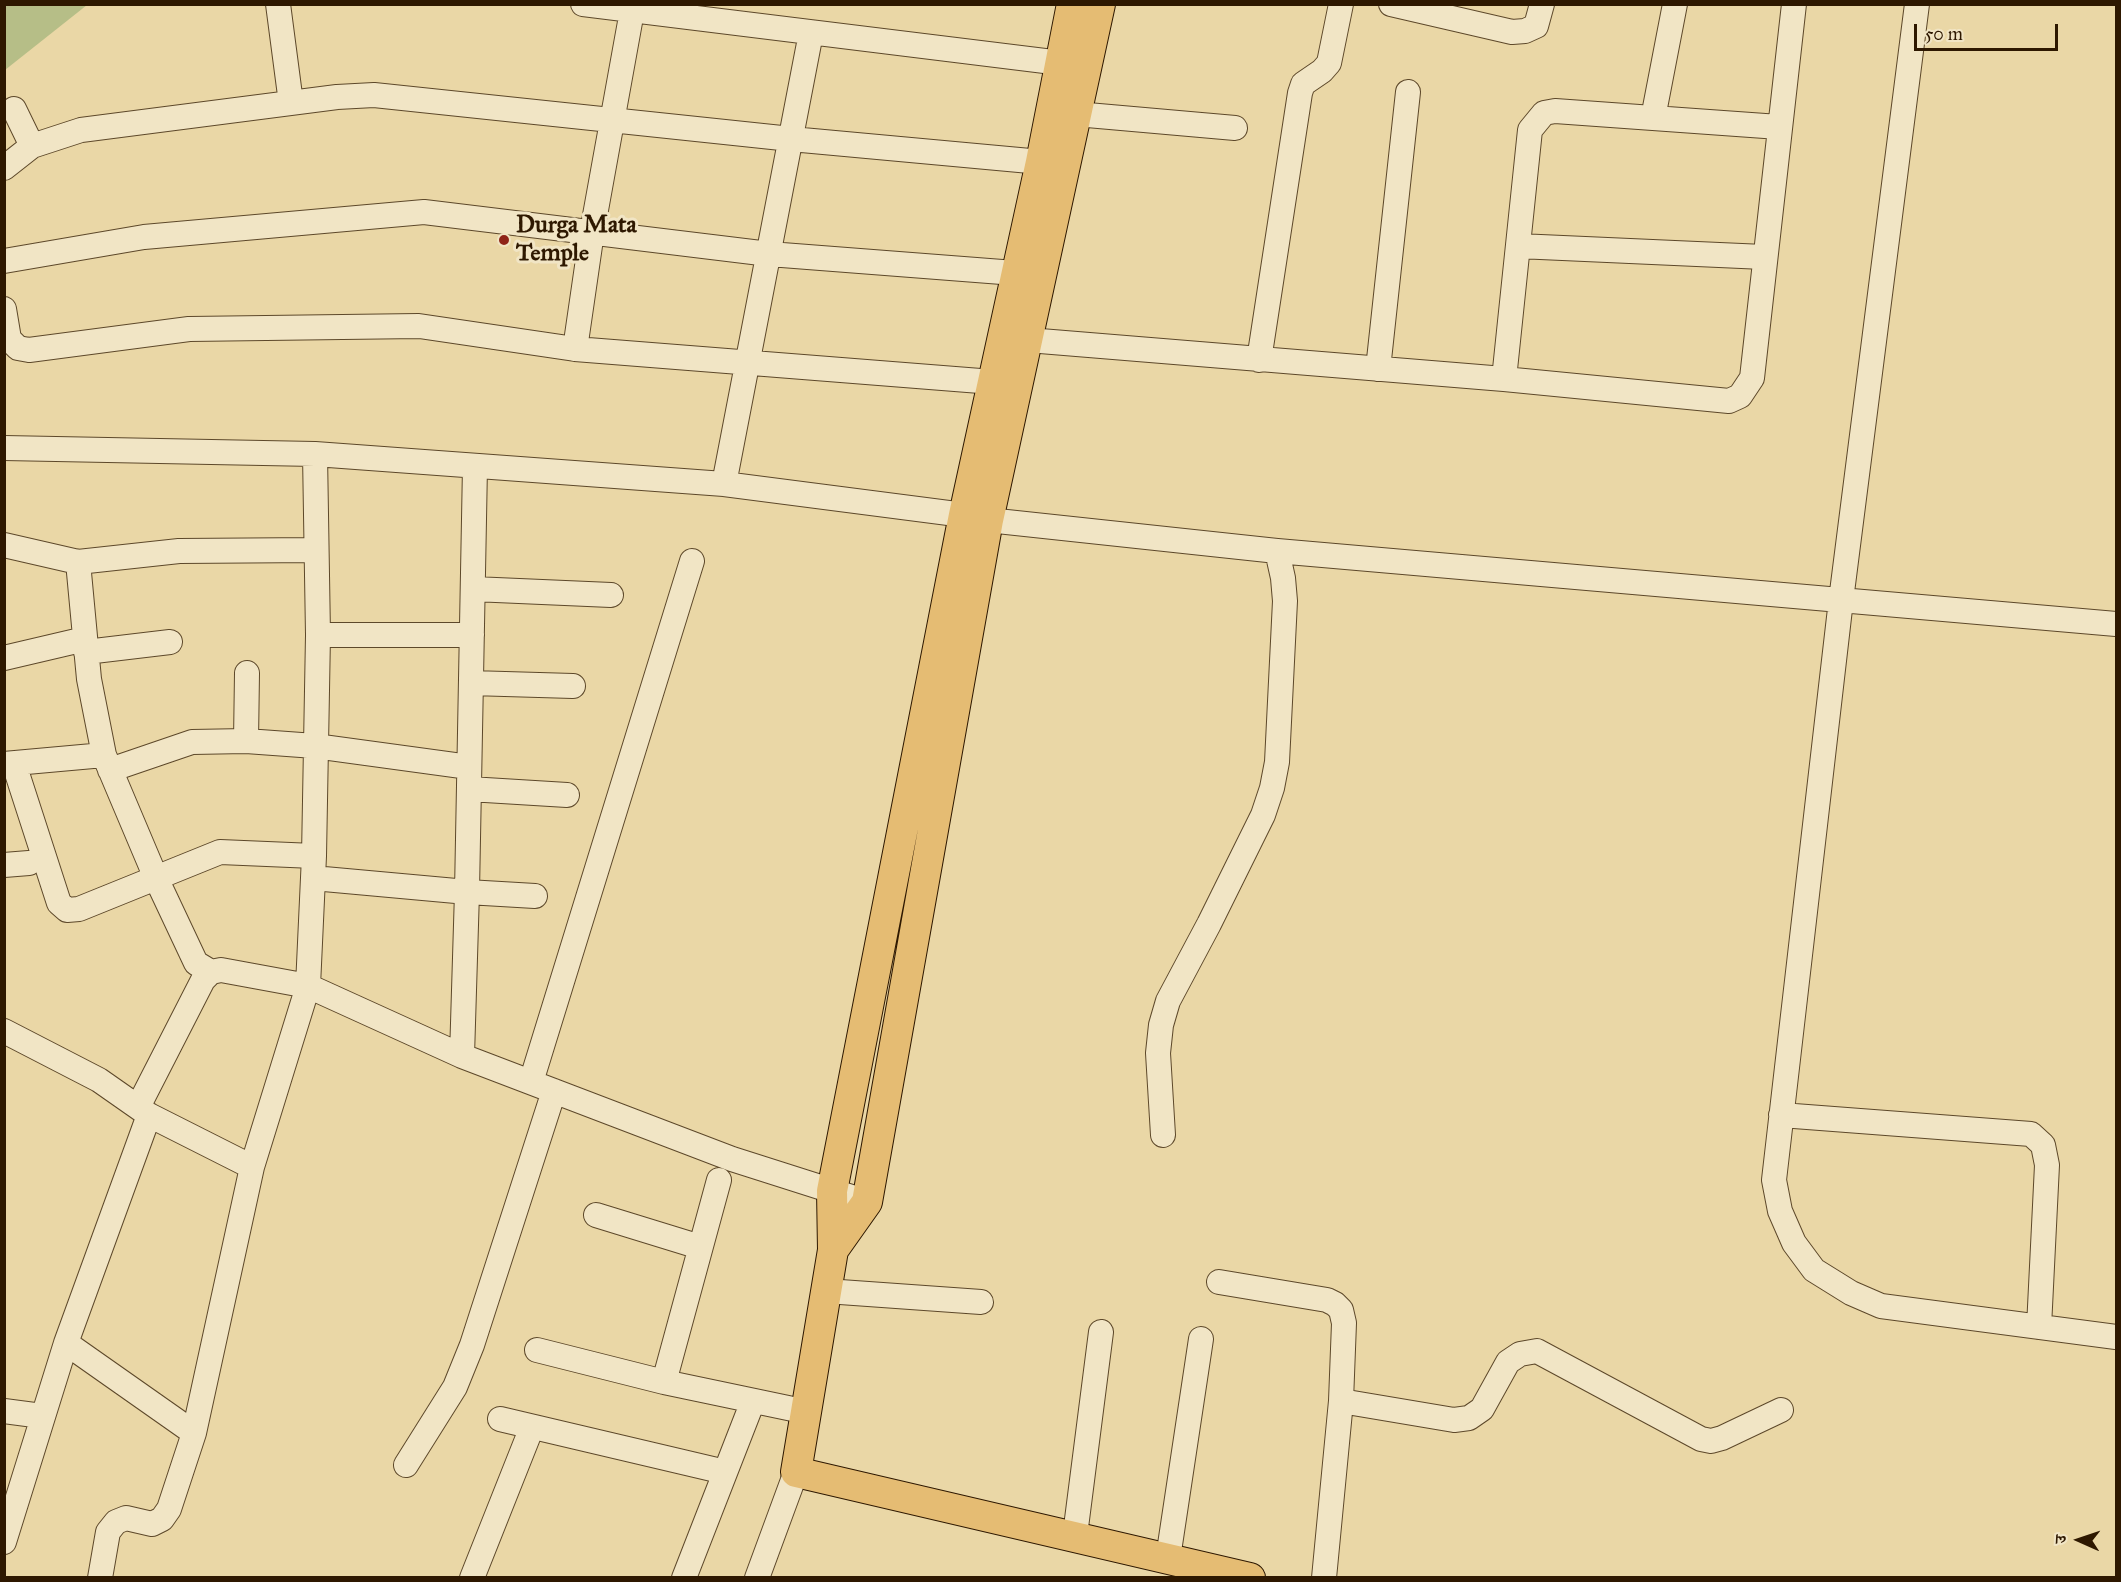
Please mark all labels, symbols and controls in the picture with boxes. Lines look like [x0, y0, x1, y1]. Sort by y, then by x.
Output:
scale bar [1917, 12, 2061, 50]
text: 50 m [1925, 23, 1963, 45]
place label: Durga Mata Temple [516, 212, 637, 268]
marker: Durga Mata Temple [497, 233, 511, 247]
north arrow [2049, 1510, 2109, 1570]
text: उ [2051, 1534, 2070, 1544]

